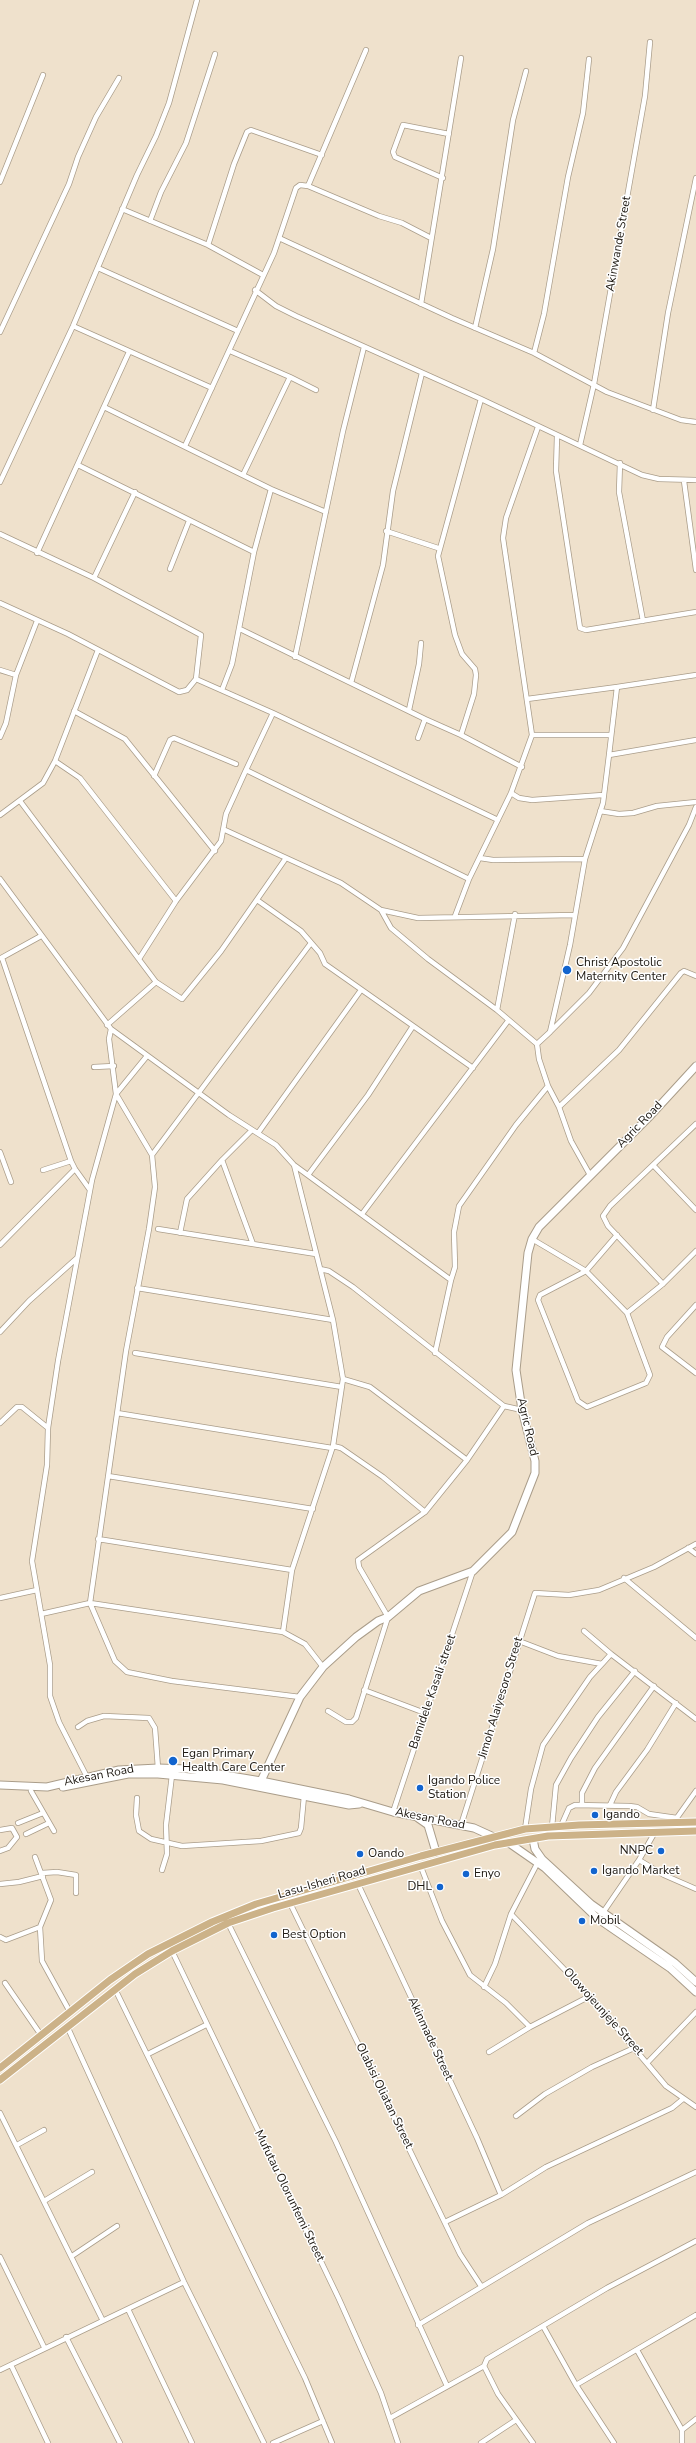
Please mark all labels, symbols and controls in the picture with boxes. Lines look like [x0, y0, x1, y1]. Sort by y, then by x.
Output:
street label: Akinwande Street [604, 195, 634, 293]
place label: Christ Apostolic Maternity Center [576, 956, 666, 984]
marker: Christ Apostolic Maternity Center [561, 964, 573, 976]
street label: Agric Road [614, 1099, 666, 1151]
street label: Agric Road [513, 1396, 541, 1458]
street label: Bamidele Kasali street [407, 1633, 459, 1751]
street label: Jimoh Alaiyesoro Street [476, 1635, 526, 1761]
place label: Egan Primary Health Care Center [182, 1747, 285, 1775]
marker: Egan Primary Health Care Center [167, 1755, 179, 1767]
street label: Akesan Road [63, 1762, 135, 1790]
place label: Igando Police Station [428, 1774, 500, 1802]
marker: Igando Police Station [415, 1783, 425, 1793]
street label: Akesan Road [394, 1805, 466, 1833]
place label: Igando [603, 1808, 640, 1822]
marker: Igando [590, 1810, 600, 1820]
place label: NNPC [620, 1844, 653, 1858]
marker: NNPC [656, 1846, 666, 1856]
place label: Oando [368, 1847, 404, 1861]
marker: Oando [355, 1849, 365, 1859]
street label: Lasu-Isheri Road [276, 1864, 368, 1902]
place label: Igando Market [602, 1864, 679, 1878]
marker: Igando Market [589, 1866, 599, 1876]
place label: Enyo [474, 1867, 501, 1881]
marker: Enyo [461, 1869, 471, 1879]
place label: DHL [407, 1880, 432, 1894]
marker: DHL [435, 1882, 445, 1892]
place label: Mobil [590, 1914, 620, 1928]
marker: Mobil [577, 1916, 587, 1926]
place label: Best Option [282, 1928, 346, 1942]
marker: Best Option [269, 1930, 279, 1940]
street label: Olowojeunjeje Street [560, 1965, 646, 2059]
street label: Akinmade Street [404, 1995, 456, 2083]
street label: Olabisi Oliatan Street [352, 2041, 416, 2151]
street label: Mufutau Olorunfemi Street [251, 2128, 327, 2264]

